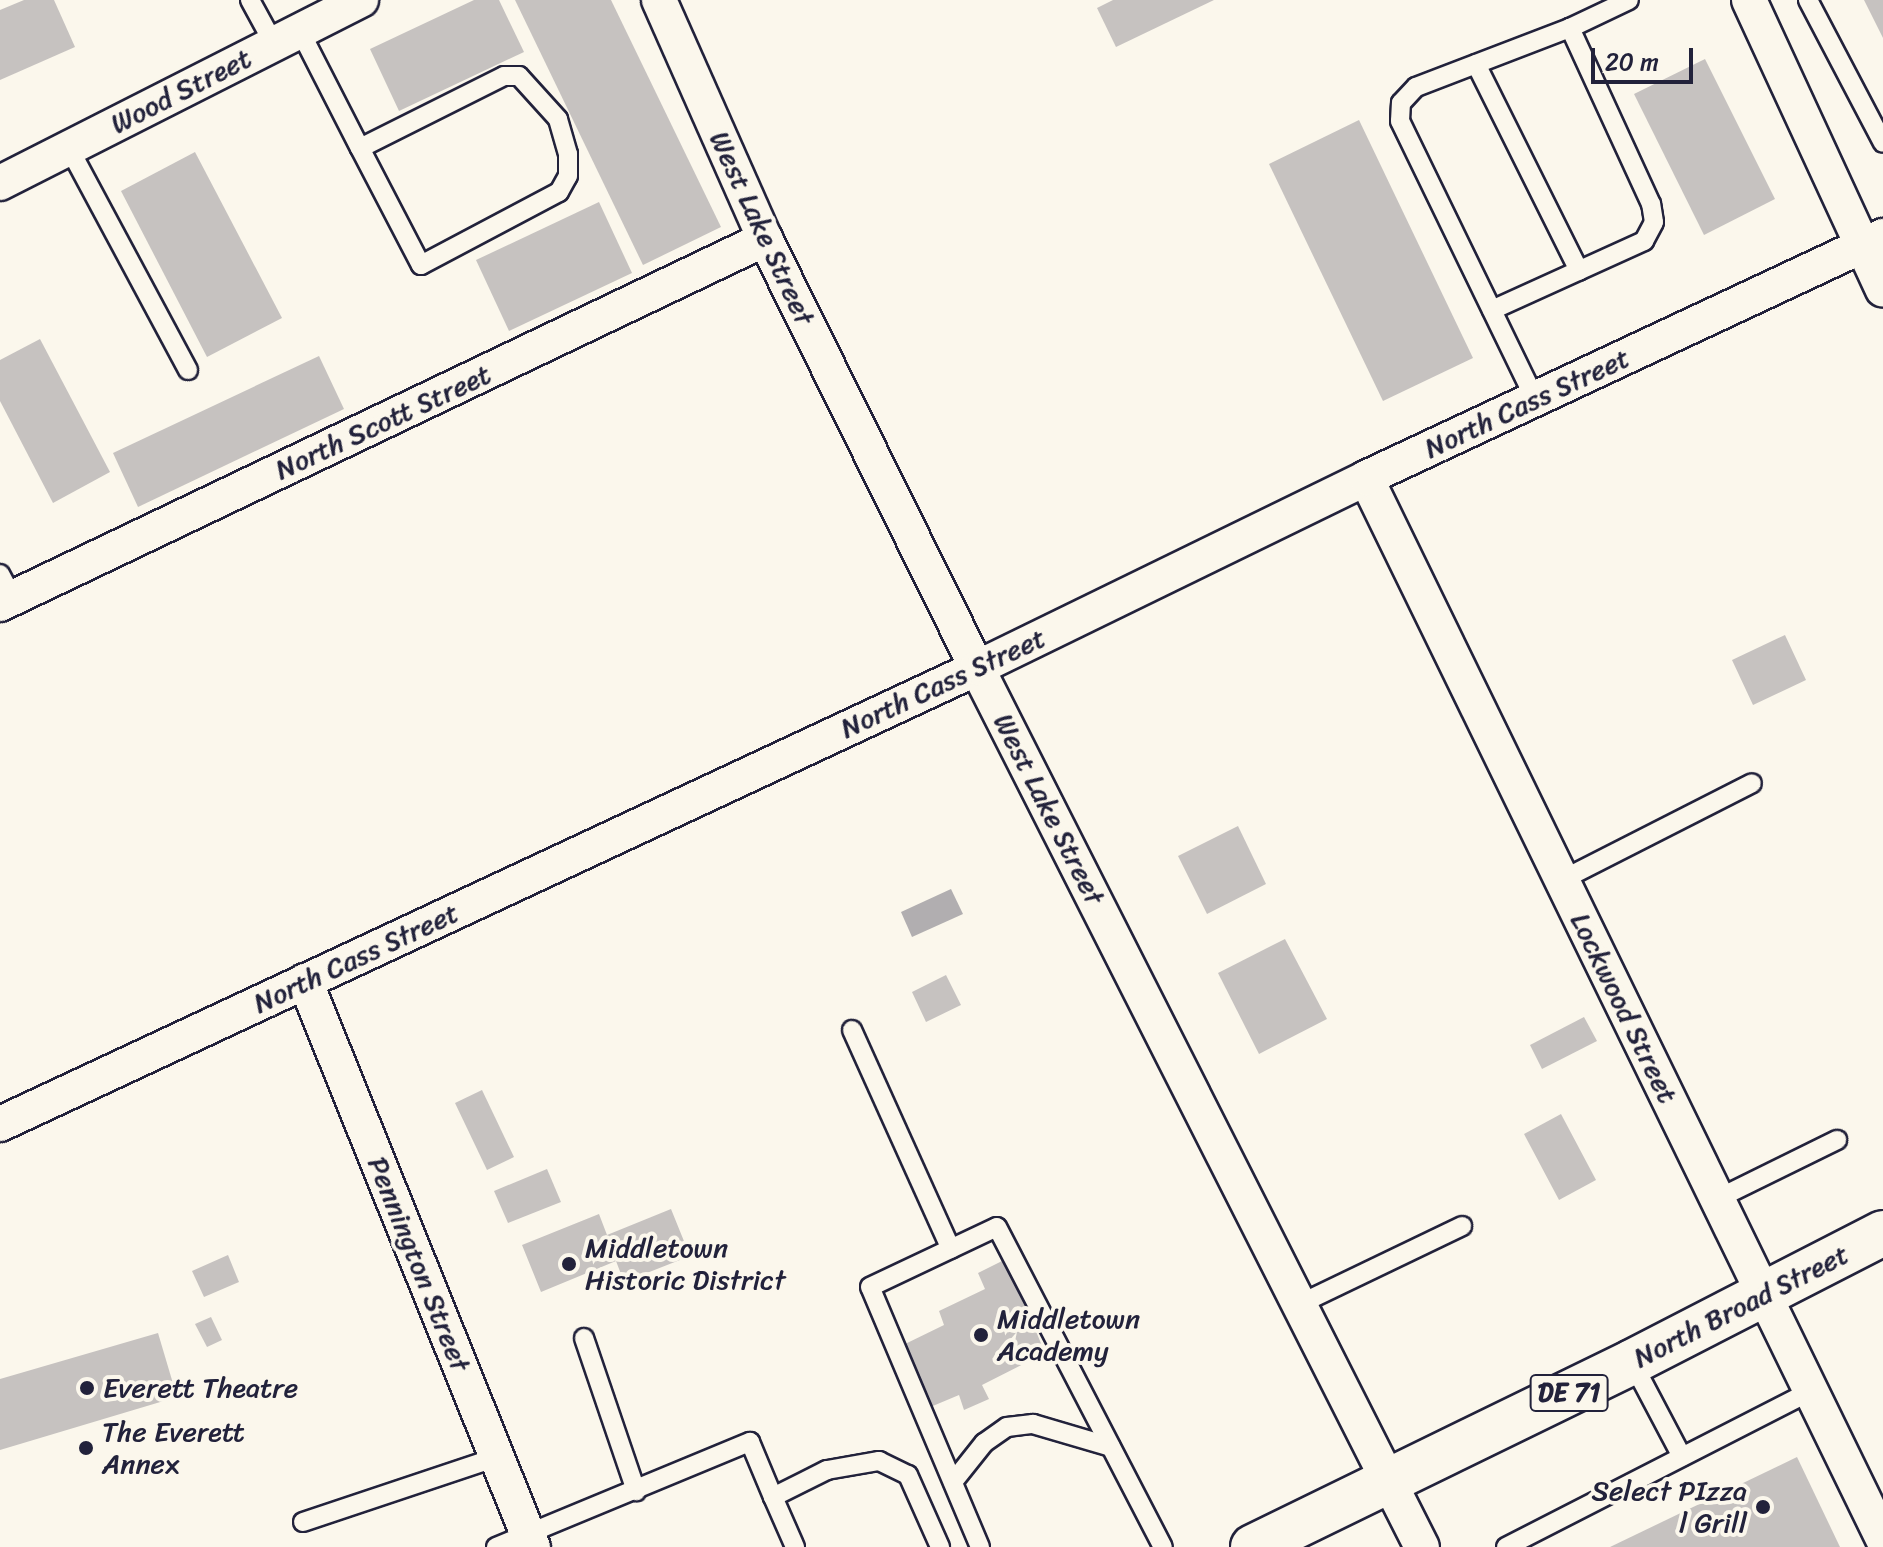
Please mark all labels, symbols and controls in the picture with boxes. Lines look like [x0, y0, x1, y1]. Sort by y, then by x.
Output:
scale bar [1595, 32, 1697, 82]
street label: Wood Street [105, 41, 257, 141]
text: 20 m [1605, 41, 1659, 83]
street label: West Lake Street [702, 124, 822, 332]
street label: North Cass Street [1418, 340, 1636, 466]
street label: North Scott Street [269, 357, 497, 487]
street label: North Cass Street [834, 620, 1052, 746]
street label: West Lake Street [986, 706, 1112, 912]
street label: North Cass Street [247, 895, 465, 1021]
street label: Lockwood Street [1564, 908, 1684, 1108]
street label: Pennington Street [361, 1152, 477, 1376]
place label: Middletown Historic District [585, 1231, 787, 1297]
street label: North Broad Street [1626, 1237, 1856, 1375]
marker: Middletown Historic District [560, 1255, 578, 1273]
place label: Middletown Academy [997, 1302, 1140, 1368]
marker: Middletown Academy [972, 1326, 990, 1344]
place label: Everett Theatre [103, 1371, 298, 1405]
road number: DE 71 [1529, 1371, 1609, 1415]
marker: Everett Theatre [78, 1379, 96, 1397]
place label: The Everett Annex [102, 1415, 246, 1481]
marker: The Everett Annex [77, 1439, 95, 1457]
place label: Select PIzza l Grill [1591, 1474, 1747, 1540]
marker: Select PIzza l Grill [1754, 1498, 1772, 1516]

